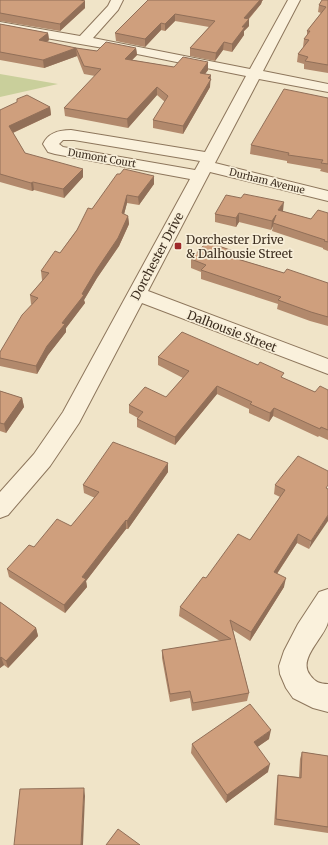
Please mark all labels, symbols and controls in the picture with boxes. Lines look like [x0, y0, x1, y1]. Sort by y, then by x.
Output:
street label: Dumont Court [67, 146, 137, 170]
street label: Durham Avenue [228, 165, 306, 197]
street label: Dorchester Drive [128, 209, 186, 303]
place label: Dorchester Drive & Dalhousie Street [186, 232, 293, 261]
marker: Dorchester Drive & Dalhousie Street [173, 241, 183, 251]
street label: Dalhousie Street [185, 307, 279, 355]

